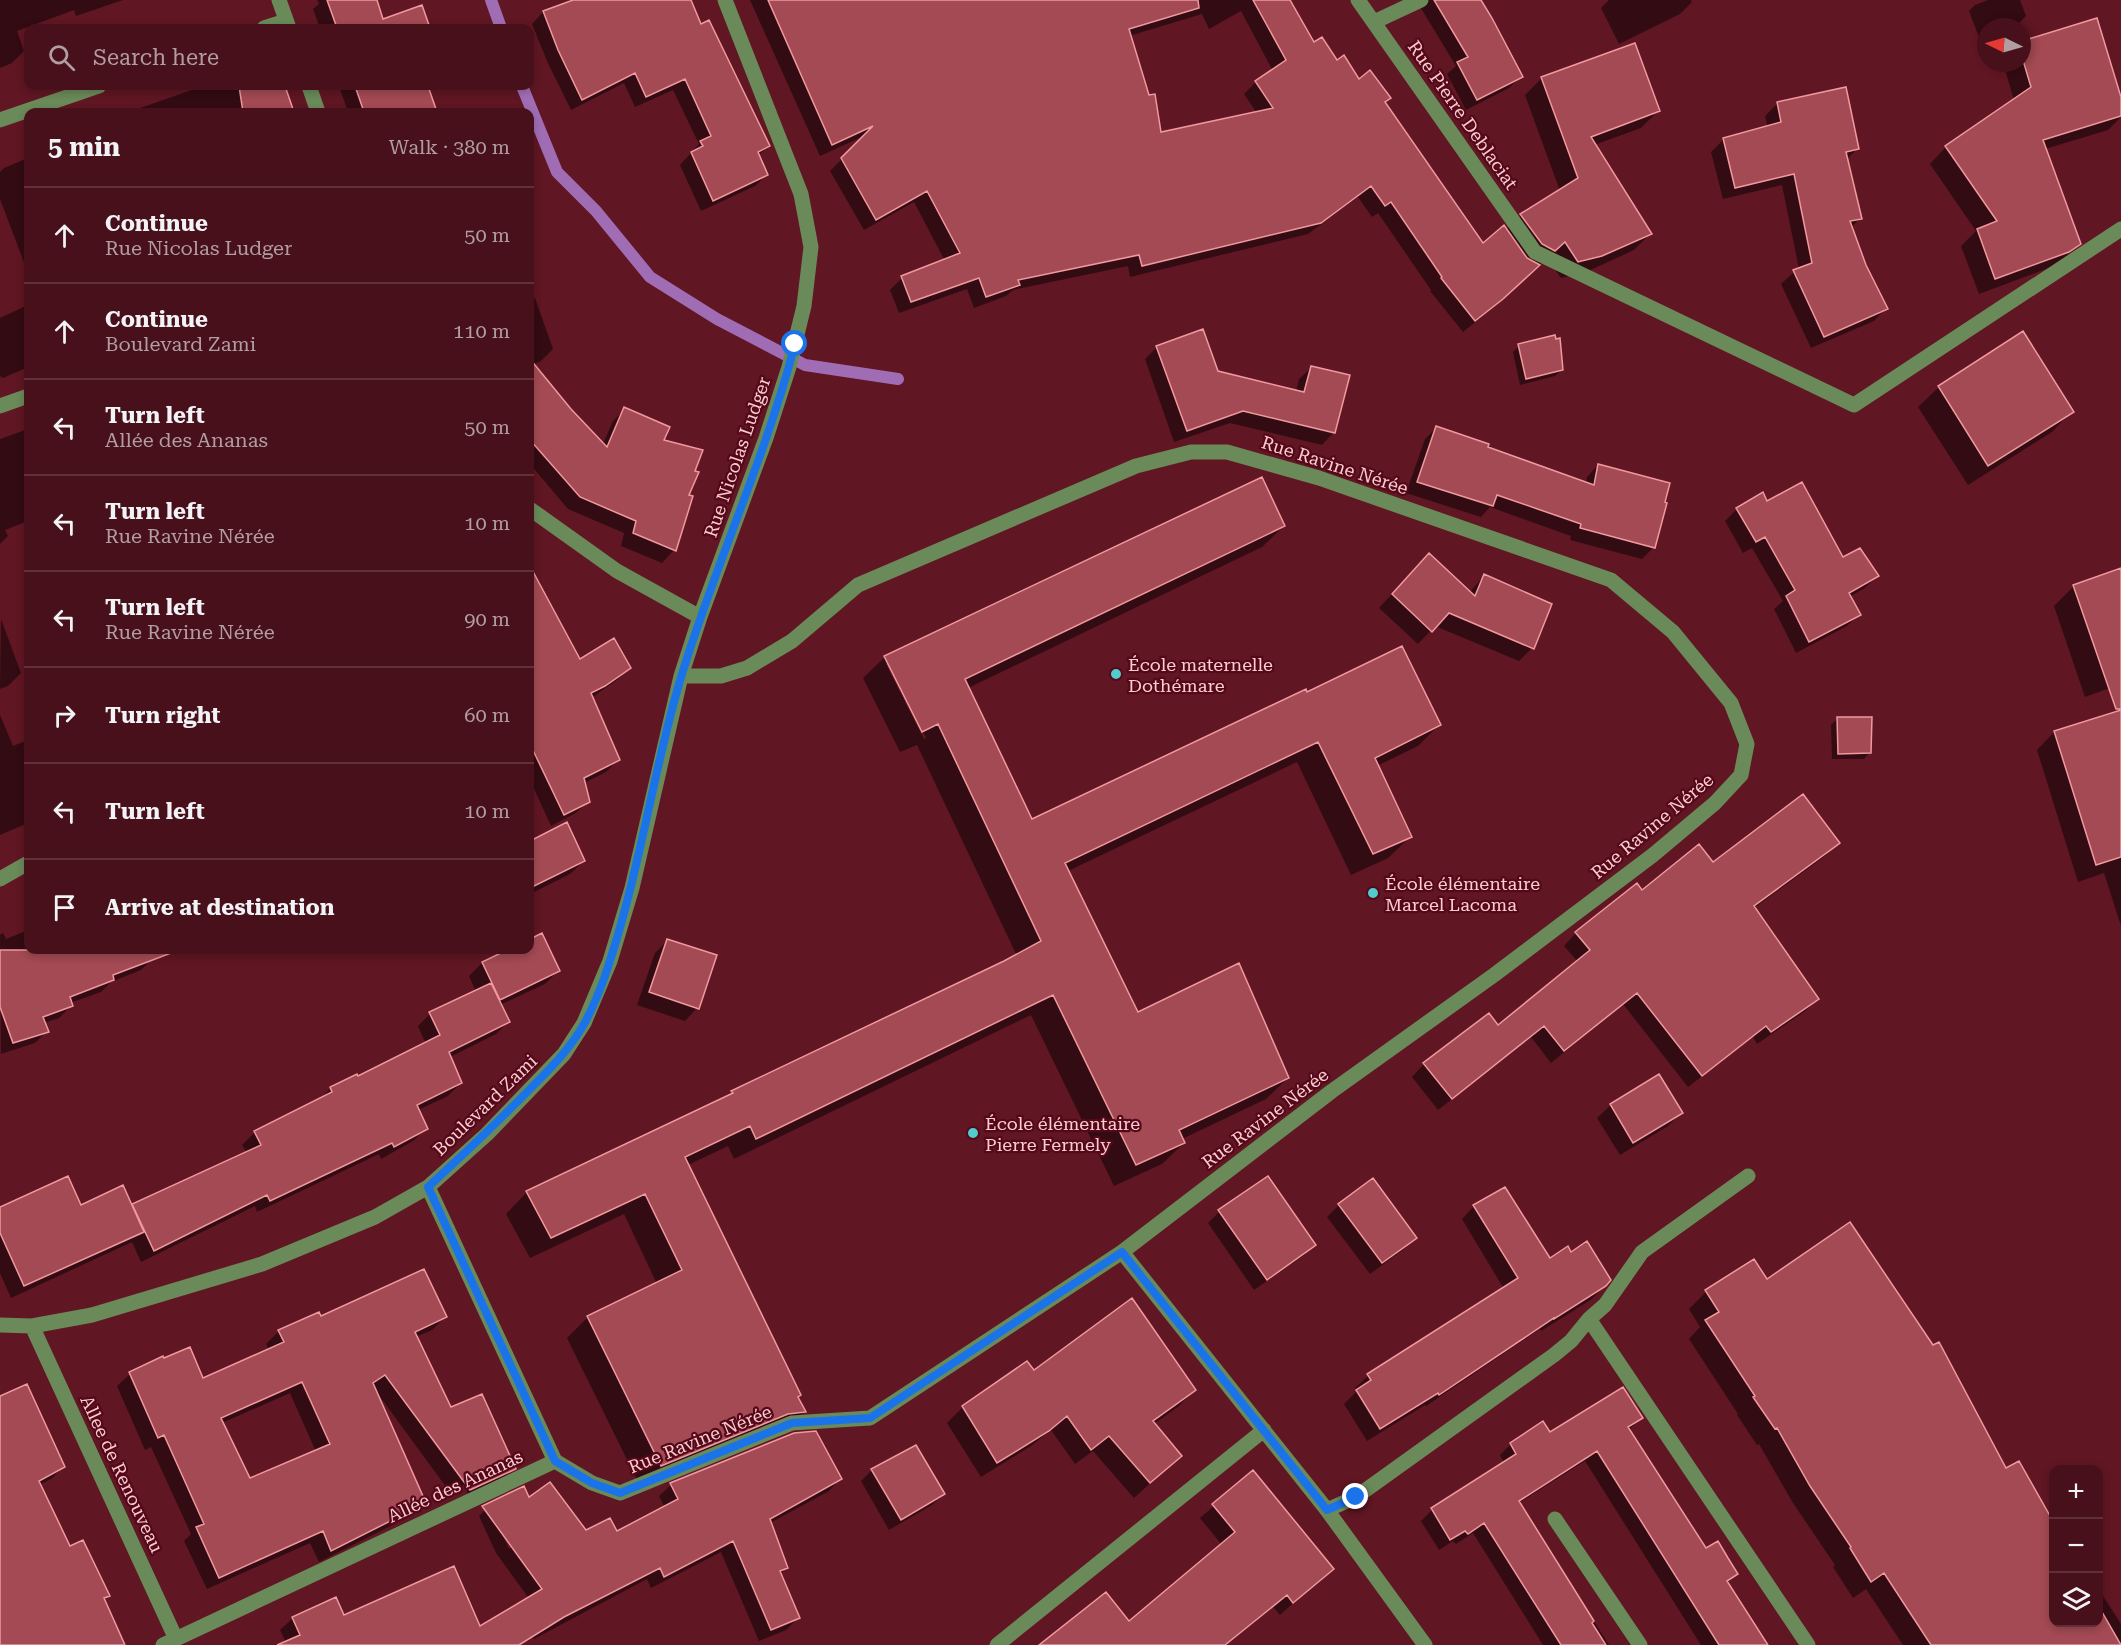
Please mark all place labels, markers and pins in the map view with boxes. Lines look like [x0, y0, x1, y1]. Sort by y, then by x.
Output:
place label: École maternelle Dothémare [1128, 654, 1273, 696]
marker: École maternelle Dothémare [1109, 667, 1123, 681]
place label: École élémentaire Marcel Lacoma [1385, 873, 1540, 915]
marker: École élémentaire Marcel Lacoma [1366, 886, 1380, 900]
place label: École élémentaire Pierre Fermely [985, 1113, 1140, 1155]
marker: École élémentaire Pierre Fermely [966, 1126, 980, 1140]

